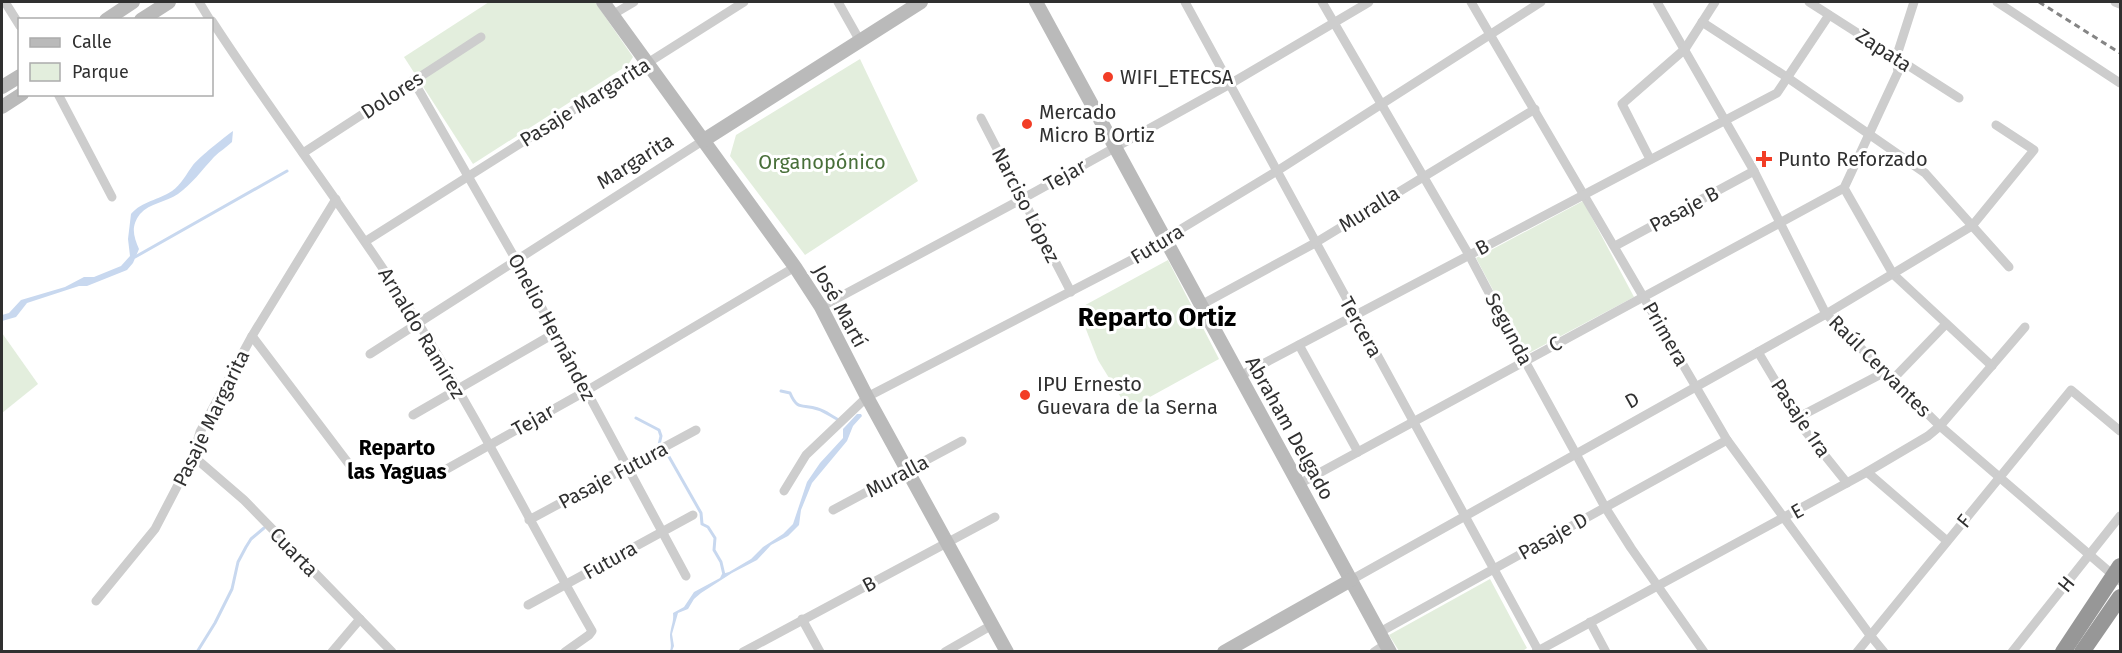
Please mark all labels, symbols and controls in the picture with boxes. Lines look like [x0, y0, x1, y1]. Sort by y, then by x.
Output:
legend [18, 18, 213, 96]
street label: Zapata [1852, 23, 1916, 77]
text: Calle [72, 31, 112, 53]
street label: Pasaje Margarita [516, 52, 654, 152]
text: Parque [72, 61, 129, 83]
place label: WIFI_ETECSA [1120, 65, 1234, 89]
street label: Dolores [356, 66, 428, 124]
marker: WIFI_ETECSA [1101, 70, 1115, 84]
place label: Mercado Micro B Ortiz [1039, 100, 1155, 147]
marker: Mercado Micro B Ortiz [1020, 117, 1034, 131]
street label: Margarita [592, 128, 678, 194]
street label: Narciso López [987, 144, 1065, 267]
place label: Punto Reforzado [1778, 147, 1928, 171]
park label: Organopónico [758, 150, 886, 174]
marker: Punto Reforzado [1755, 150, 1773, 168]
street label: Tejar [1040, 154, 1090, 196]
street label: Muralla [1334, 181, 1404, 237]
street label: Pasaje B [1645, 181, 1723, 237]
street label: Futura [1126, 219, 1188, 269]
street label: B [1471, 234, 1493, 260]
street label: Onelio Hernández [503, 249, 601, 405]
street label: José Martí [808, 261, 873, 352]
street label: Arnaldo Ramírez [373, 263, 471, 403]
street label: Segunda [1480, 289, 1538, 369]
street label: Tercera [1335, 293, 1387, 361]
street label: Primera [1638, 297, 1694, 371]
district label: Reparto Ortiz [1078, 302, 1236, 333]
street label: Raúl Cervantes [1824, 310, 1936, 422]
street label: C [1544, 331, 1566, 357]
street label: Pasaje Margarita [168, 346, 254, 490]
street label: Abraham Delgado [1241, 352, 1339, 504]
place label: IPU Ernesto Guevara de la Serna [1037, 372, 1218, 419]
street label: Pasaje 1ra [1766, 374, 1836, 462]
street label: D [1621, 386, 1643, 414]
marker: IPU Ernesto Guevara de la Serna [1018, 388, 1032, 402]
street label: Tejar [508, 399, 558, 441]
district label: Reparto las Yaguas [347, 435, 447, 485]
street label: Pasaje Futura [554, 436, 672, 514]
street label: Muralla [862, 450, 932, 502]
street label: E [1787, 498, 1807, 524]
street label: Pasaje D [1514, 507, 1592, 565]
street label: F [1952, 509, 1977, 532]
street label: Cuarta [265, 522, 323, 582]
street label: Futura [579, 536, 641, 584]
street label: B [858, 571, 880, 597]
street label: H [2052, 571, 2080, 597]

